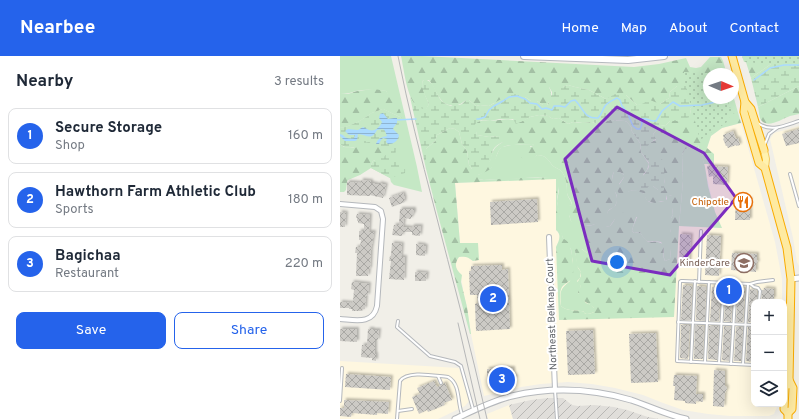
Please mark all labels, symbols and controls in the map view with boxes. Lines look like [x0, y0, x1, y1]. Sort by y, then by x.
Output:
text: Nearbee [20, 16, 95, 40]
text: Home [562, 20, 599, 37]
text: Map [621, 20, 647, 37]
text: About [669, 20, 708, 37]
text: Contact [730, 20, 779, 37]
north arrow [703, 68, 739, 104]
text: Nearby [16, 71, 73, 93]
text: 3 results [274, 74, 324, 90]
text: Secure Storage [55, 119, 162, 138]
text: 1 [27, 128, 33, 144]
text: 160 m [288, 128, 323, 144]
text: Shop [55, 138, 85, 154]
text: Hawthorn Farm Athletic Club [55, 183, 256, 202]
restaurant icon: Chipotle [732, 191, 754, 213]
text: 2 [26, 192, 34, 208]
text: 180 m [288, 192, 323, 208]
place label: Chipotle [691, 196, 729, 209]
text: Sports [55, 202, 94, 218]
text: Bagichaa [55, 247, 121, 266]
your location [607, 252, 627, 272]
school or university icon: KinderCare [733, 252, 755, 274]
text: 3 [26, 256, 34, 272]
text: 220 m [285, 256, 323, 272]
place label: KinderCare [679, 257, 730, 270]
street label: Northeast Belknap Court [544, 258, 560, 370]
text: Restaurant [55, 266, 119, 282]
pin: 1 [716, 276, 742, 306]
pin: 2 [480, 284, 506, 314]
map controls [751, 299, 787, 407]
button: + [751, 299, 787, 335]
button: Save [16, 312, 166, 349]
button: Share [174, 312, 324, 349]
button: − [751, 335, 787, 371]
pin: 3 [489, 365, 515, 395]
button: layers [751, 371, 787, 407]

